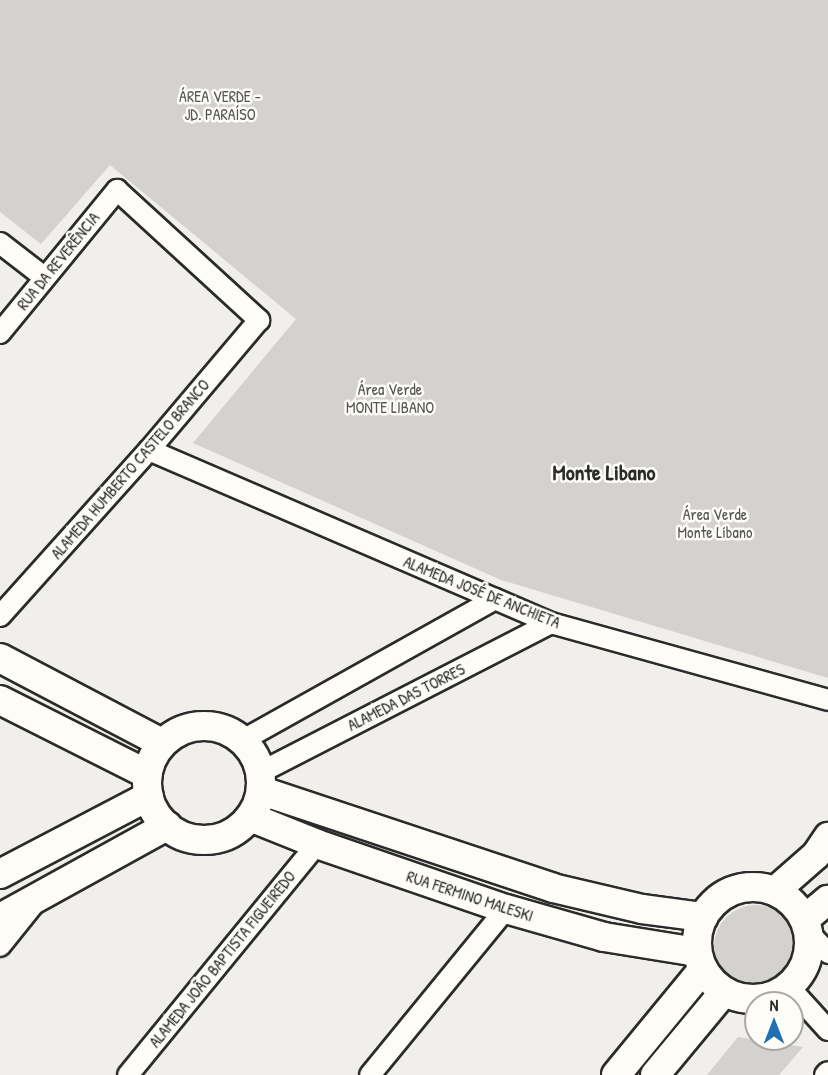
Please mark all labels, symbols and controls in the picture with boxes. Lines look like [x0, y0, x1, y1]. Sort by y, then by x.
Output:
park label: ÁREA VERDE - JD. PARAÍSO [179, 86, 261, 124]
street label: RUA DA REVERÊNCIA [13, 208, 103, 314]
street label: ALAMEDA HUMBERTO CASTELO BRANCO [47, 375, 213, 563]
park label: Área Verde MONTE LIBANO [346, 379, 434, 417]
district label: Monte Libano [553, 460, 655, 486]
park label: Área Verde Monte Líbano [678, 504, 752, 542]
street label: ALAMEDA JOSÉ DE ANCHIETA [401, 552, 563, 632]
street label: ALAMEDA DAS TORRES [344, 659, 468, 735]
street label: RUA FERMINO MALESKI [404, 866, 536, 926]
street label: ALAMEDA JOÃO BAPTISTA FIGUEIREDO [145, 867, 299, 1051]
north arrow [744, 991, 804, 1051]
text: N [770, 994, 778, 1016]

